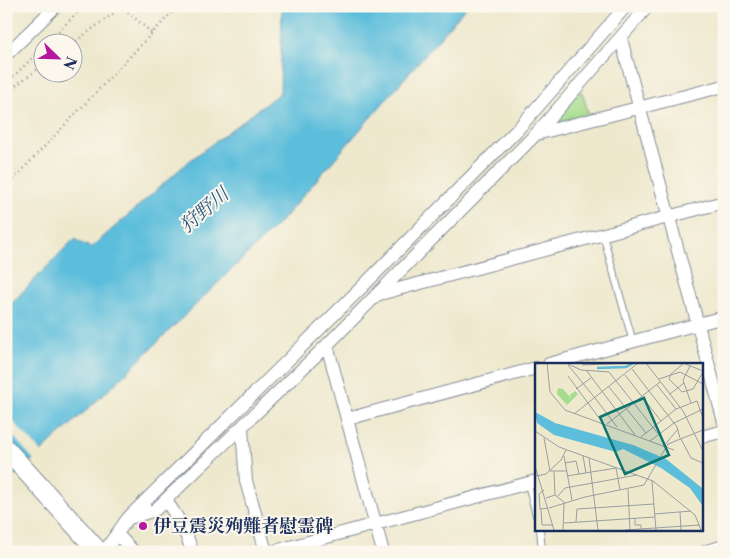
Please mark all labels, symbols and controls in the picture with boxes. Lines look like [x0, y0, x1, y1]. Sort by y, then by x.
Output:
north arrow [32, 32, 82, 82]
text: N [59, 54, 81, 72]
water label: 狩野川 [175, 181, 235, 237]
inset map [535, 363, 702, 530]
place label: 伊豆震災殉難者慰霊碑 [153, 515, 333, 537]
marker: 伊豆震災殉難者慰霊碑 [137, 520, 149, 532]

